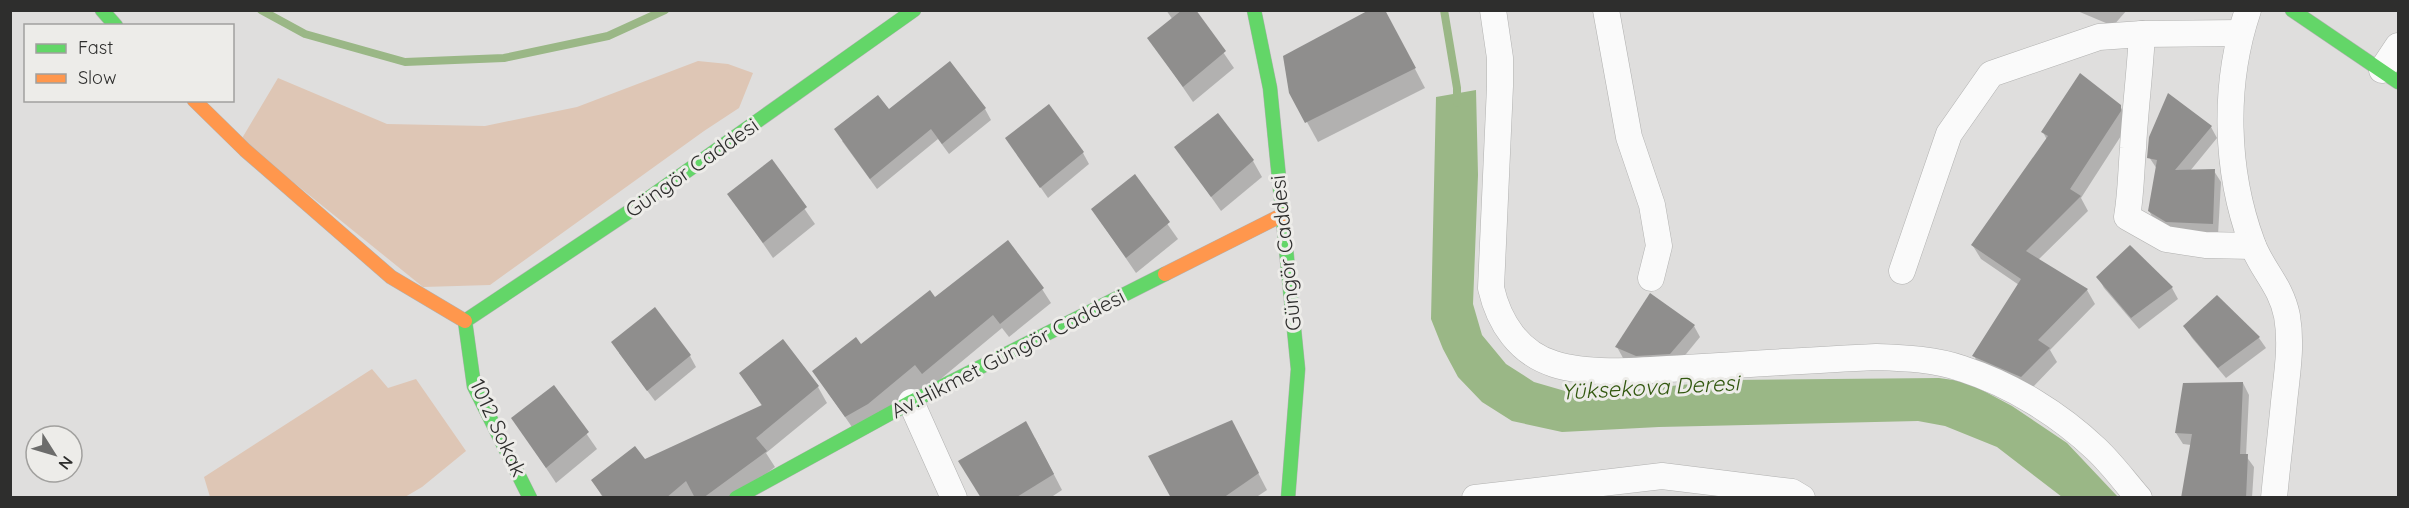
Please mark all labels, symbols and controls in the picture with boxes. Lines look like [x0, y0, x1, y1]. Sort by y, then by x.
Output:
legend [24, 24, 234, 102]
text: Fast [78, 36, 113, 59]
text: Slow [78, 66, 116, 89]
street label: Güngör Caddesi [620, 112, 763, 223]
street label: Güngör Caddesi [1264, 174, 1306, 332]
street label: Av.Hikmet Güngör Caddesi [886, 283, 1129, 423]
water label: Yüksekova Deresi [1560, 368, 1742, 406]
street label: 1012 Sokak [465, 375, 533, 481]
north arrow [24, 424, 84, 484]
text: N [54, 452, 78, 474]

